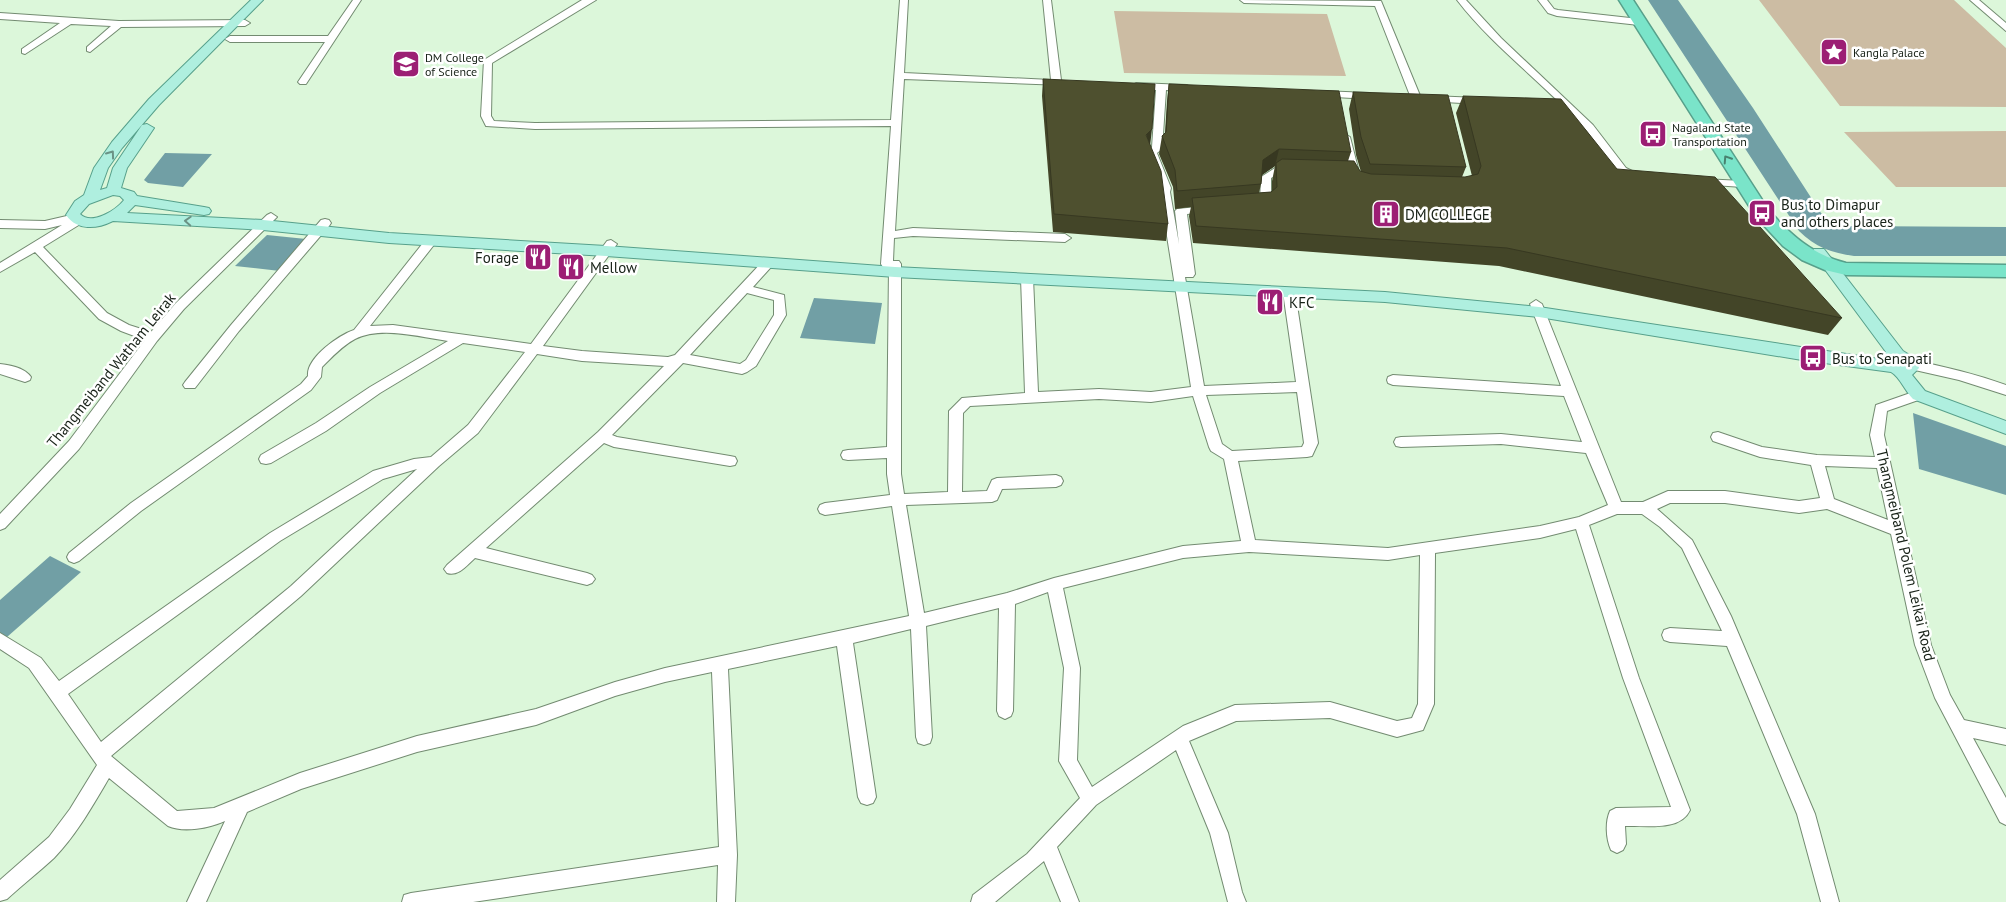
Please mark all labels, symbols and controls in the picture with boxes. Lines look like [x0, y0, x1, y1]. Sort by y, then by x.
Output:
place icon: Kangla Palace [1819, 37, 1849, 67]
place label: Kangla Palace [1853, 45, 1925, 60]
school or university icon: DM College of Science [391, 49, 421, 79]
place label: DM College of Science [425, 50, 484, 79]
bus stop icon: Nagaland State Transportation [1638, 119, 1668, 149]
place label: Nagaland State Transportation [1672, 120, 1751, 149]
one-way arrow [105, 150, 114, 160]
one-way arrow [1723, 155, 1733, 164]
place label: Bus to Dimapur and others places [1781, 195, 1893, 231]
bus stop icon: Bus to Dimapur and others places [1747, 198, 1777, 228]
building icon: DM COLLEGE [1371, 199, 1401, 229]
place label: DM COLLEGE [1405, 205, 1490, 224]
one-way arrow [183, 216, 191, 227]
restaurant icon: Forage [523, 242, 553, 272]
place label: Forage [475, 248, 519, 267]
restaurant icon: Mellow [556, 252, 586, 282]
place label: Mellow [590, 258, 637, 277]
restaurant icon: KFC [1255, 287, 1285, 317]
street label: Thangmeiband Watham Leirak [43, 288, 180, 451]
place label: KFC [1289, 293, 1314, 312]
bus stop icon: Bus to Senapati [1798, 343, 1828, 373]
place label: Bus to Senapati [1832, 349, 1932, 368]
street label: Thangmeiband Polem Leikai Road [1872, 447, 1940, 663]

